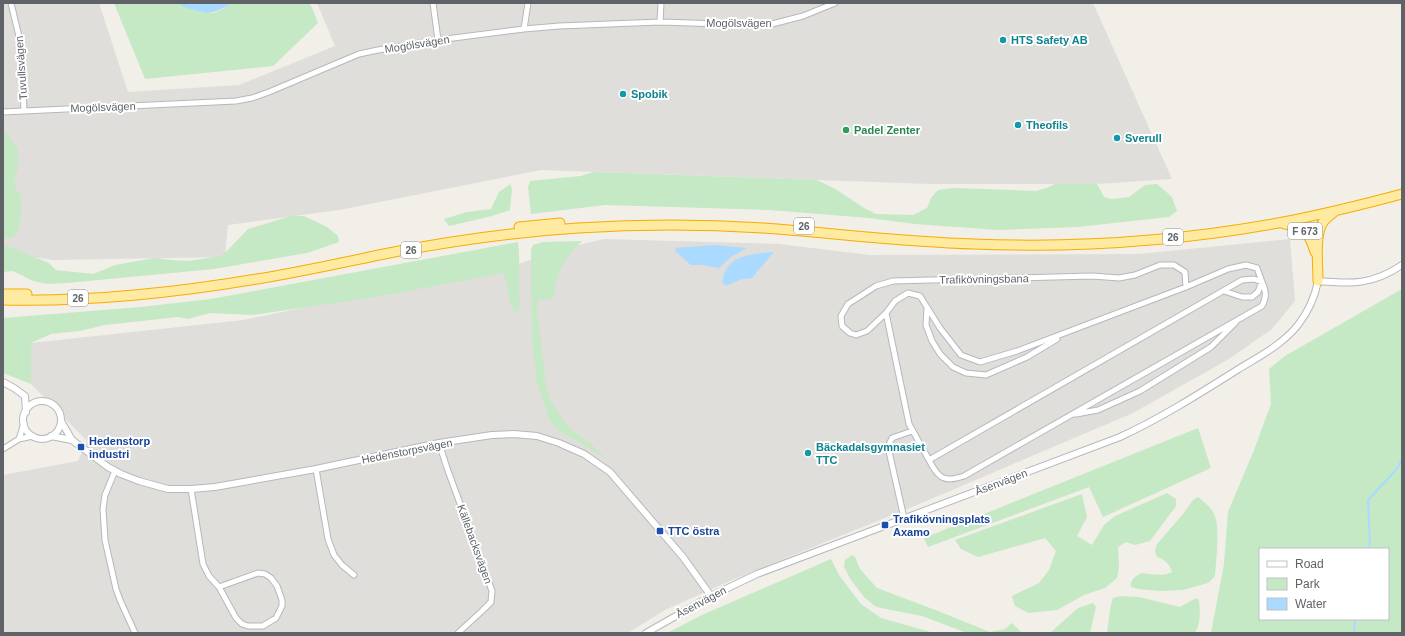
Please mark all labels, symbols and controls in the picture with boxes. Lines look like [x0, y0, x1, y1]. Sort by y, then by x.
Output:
street label: Mogölsvägen [706, 17, 772, 29]
street label: Mogölsvägen [384, 33, 450, 55]
place label: HTS Safety AB [1011, 34, 1088, 46]
street label: Tuvullsvägen [13, 35, 29, 101]
marker: HTS Safety AB [998, 35, 1008, 45]
place label: Spobik [631, 88, 669, 100]
marker: Spobik [618, 89, 628, 99]
street label: Mogölsvägen [70, 100, 136, 114]
place label: Theofils [1026, 119, 1068, 131]
marker: Theofils [1013, 120, 1023, 130]
place label: Padel Zenter [854, 124, 921, 136]
marker: Padel Zenter [841, 125, 851, 135]
place label: Sverull [1125, 132, 1162, 144]
marker: Sverull [1112, 133, 1122, 143]
road number: 26 [794, 218, 814, 234]
road number: F 673 [1288, 223, 1322, 239]
road number: 26 [1163, 229, 1183, 245]
road number: 26 [401, 242, 421, 258]
street label: Trafikövningsbana [939, 272, 1030, 286]
road number: 26 [68, 290, 88, 306]
place label: Hedenstorp industri [89, 435, 150, 460]
street label: Hedenstorpsvägen [361, 436, 453, 466]
place label: Bäckadalsgymnasiet TTC [816, 441, 925, 466]
marker: Hedenstorp industri [76, 442, 86, 452]
marker: Bäckadalsgymnasiet TTC [803, 448, 813, 458]
street label: Åsenvägen [973, 467, 1029, 497]
street label: Källebacksvägen [455, 503, 495, 585]
place label: Trafikövningsplats Axamo [893, 513, 990, 538]
marker: Trafikövningsplats Axamo [880, 520, 890, 530]
place label: TTC östra [668, 525, 720, 537]
marker: TTC östra [655, 526, 665, 536]
legend [1259, 548, 1389, 620]
text: Road [1295, 557, 1324, 571]
text: Park [1295, 577, 1321, 591]
street label: Åsenvägen [674, 584, 728, 620]
text: Water [1295, 597, 1327, 611]

